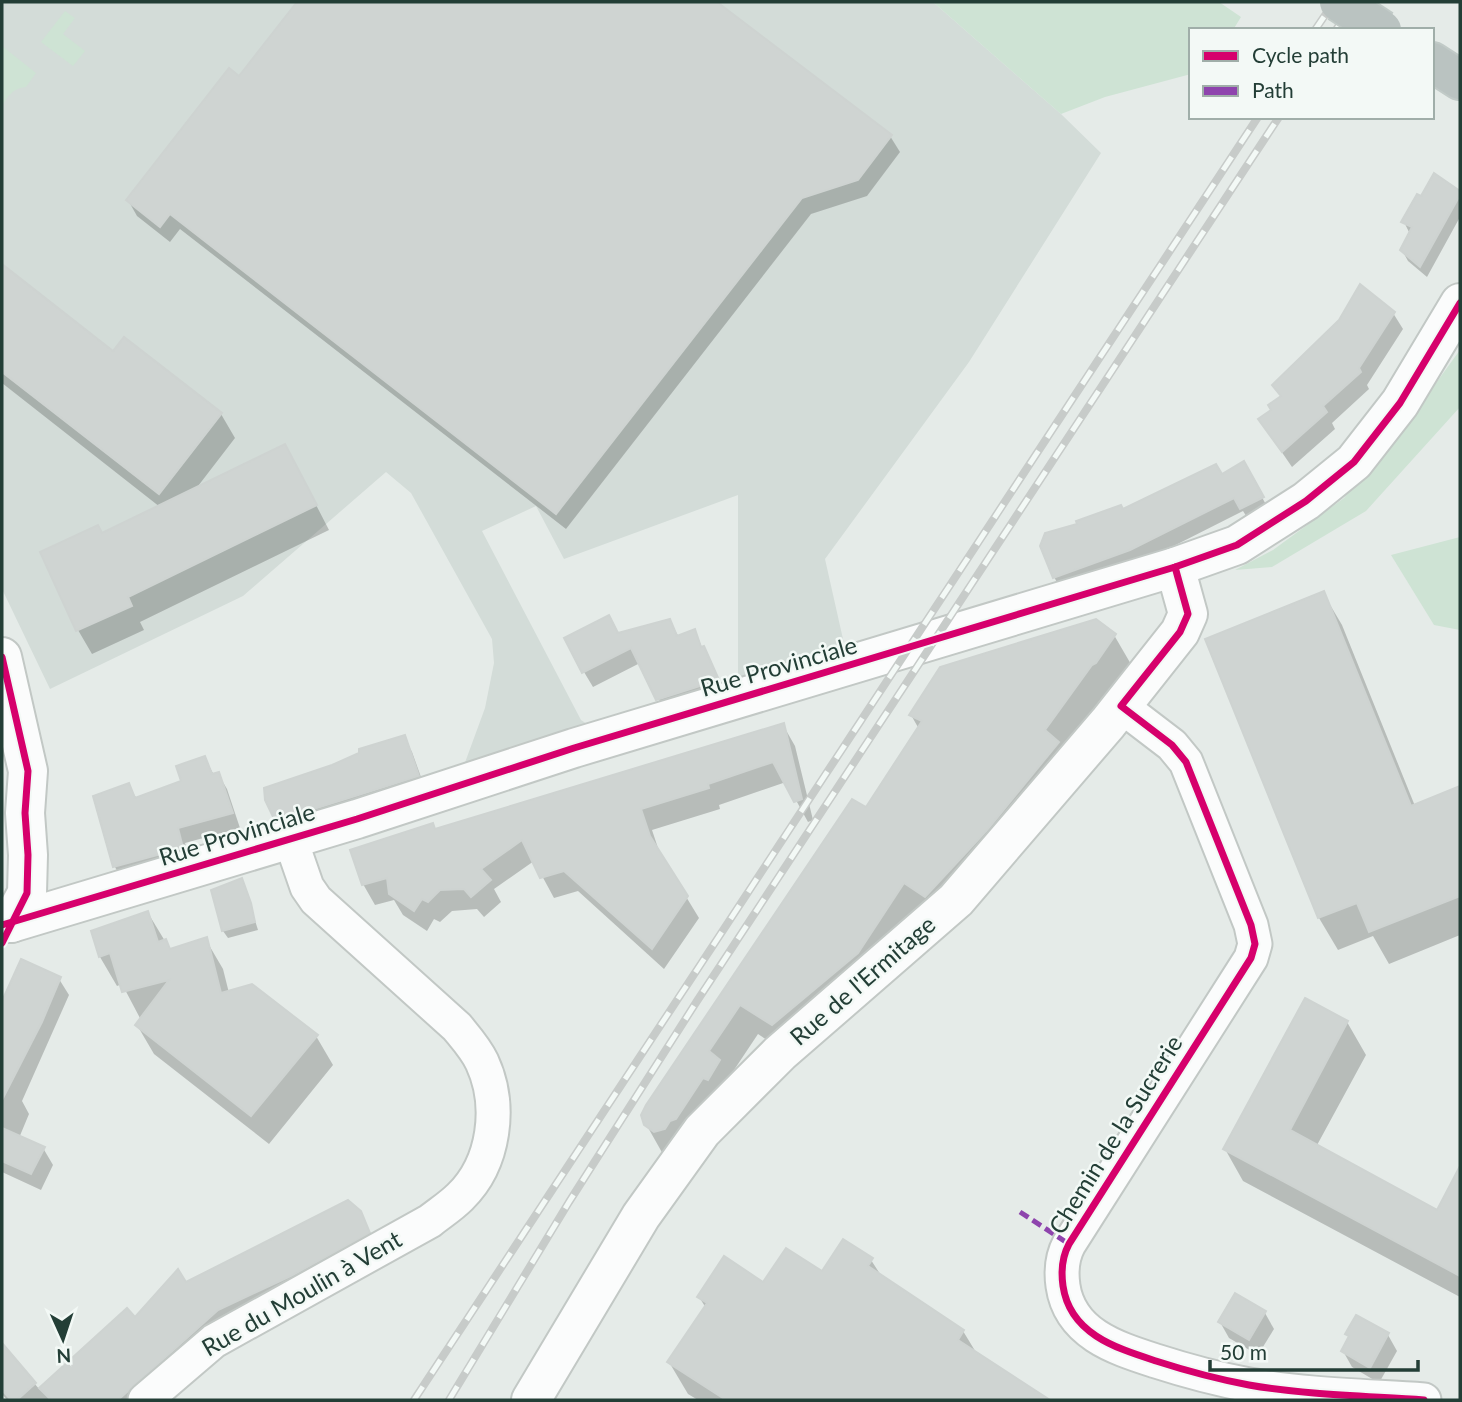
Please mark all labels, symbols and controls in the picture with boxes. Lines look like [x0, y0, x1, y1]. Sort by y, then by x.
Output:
legend [1189, 28, 1434, 119]
text: Cycle path [1252, 42, 1349, 67]
text: Path [1252, 77, 1294, 102]
street label: Rue Provinciale [697, 629, 860, 702]
street label: Rue Provinciale [155, 796, 318, 871]
street label: Rue de l'Ermitage [784, 909, 941, 1051]
street label: Chemin de la Sucrerie [1042, 1029, 1188, 1239]
street label: Rue du Moulin à Vent [196, 1224, 407, 1362]
north arrow [28, 1304, 98, 1374]
scale bar [1210, 1328, 1418, 1372]
text: 50 m [1220, 1339, 1267, 1364]
text: N [56, 1345, 72, 1368]

